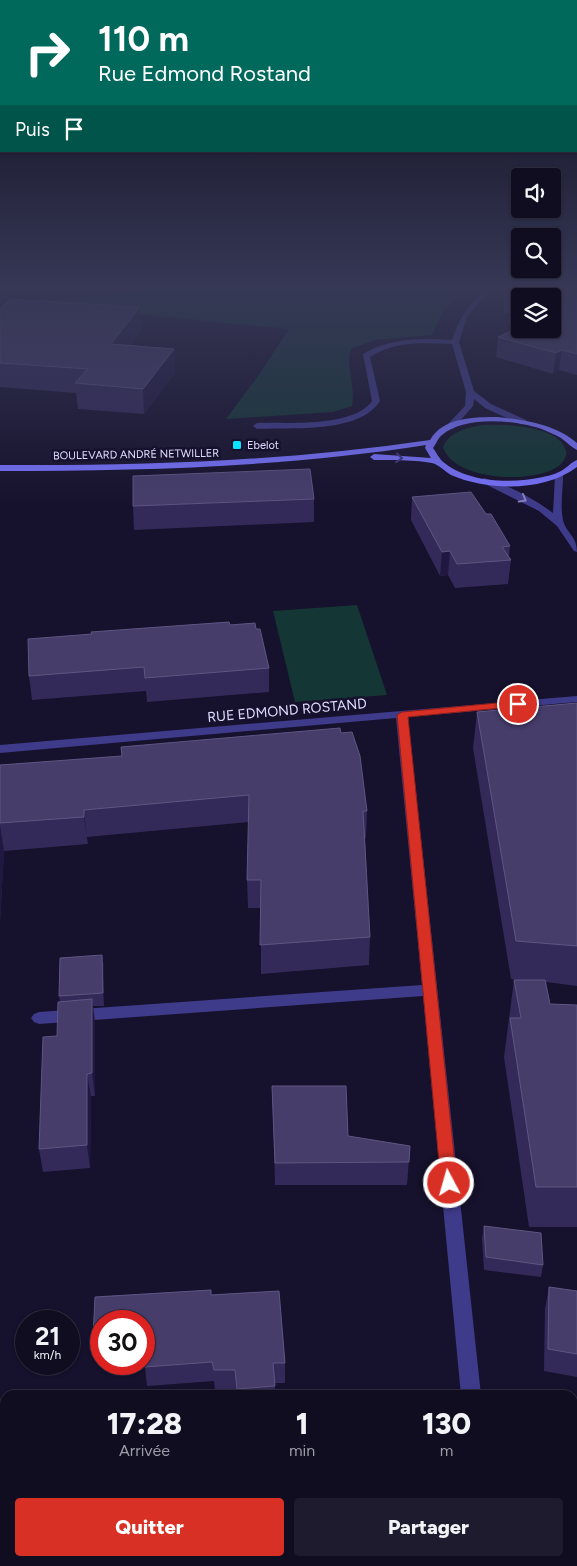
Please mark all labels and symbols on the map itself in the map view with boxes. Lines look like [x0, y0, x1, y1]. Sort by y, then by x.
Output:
marker: Ebelot [231, 439, 243, 451]
place label: Ebelot [247, 439, 279, 452]
street label: BOULEVARD ANDRÉ NETWILLER [53, 447, 219, 462]
one-way arrow [395, 452, 403, 463]
one-way arrow [518, 493, 527, 503]
pin [497, 683, 539, 725]
street label: RUE EDMOND ROSTAND [207, 695, 367, 726]
position arrow [422, 1156, 474, 1208]
speed limit sign: 30 [90, 1310, 155, 1375]

